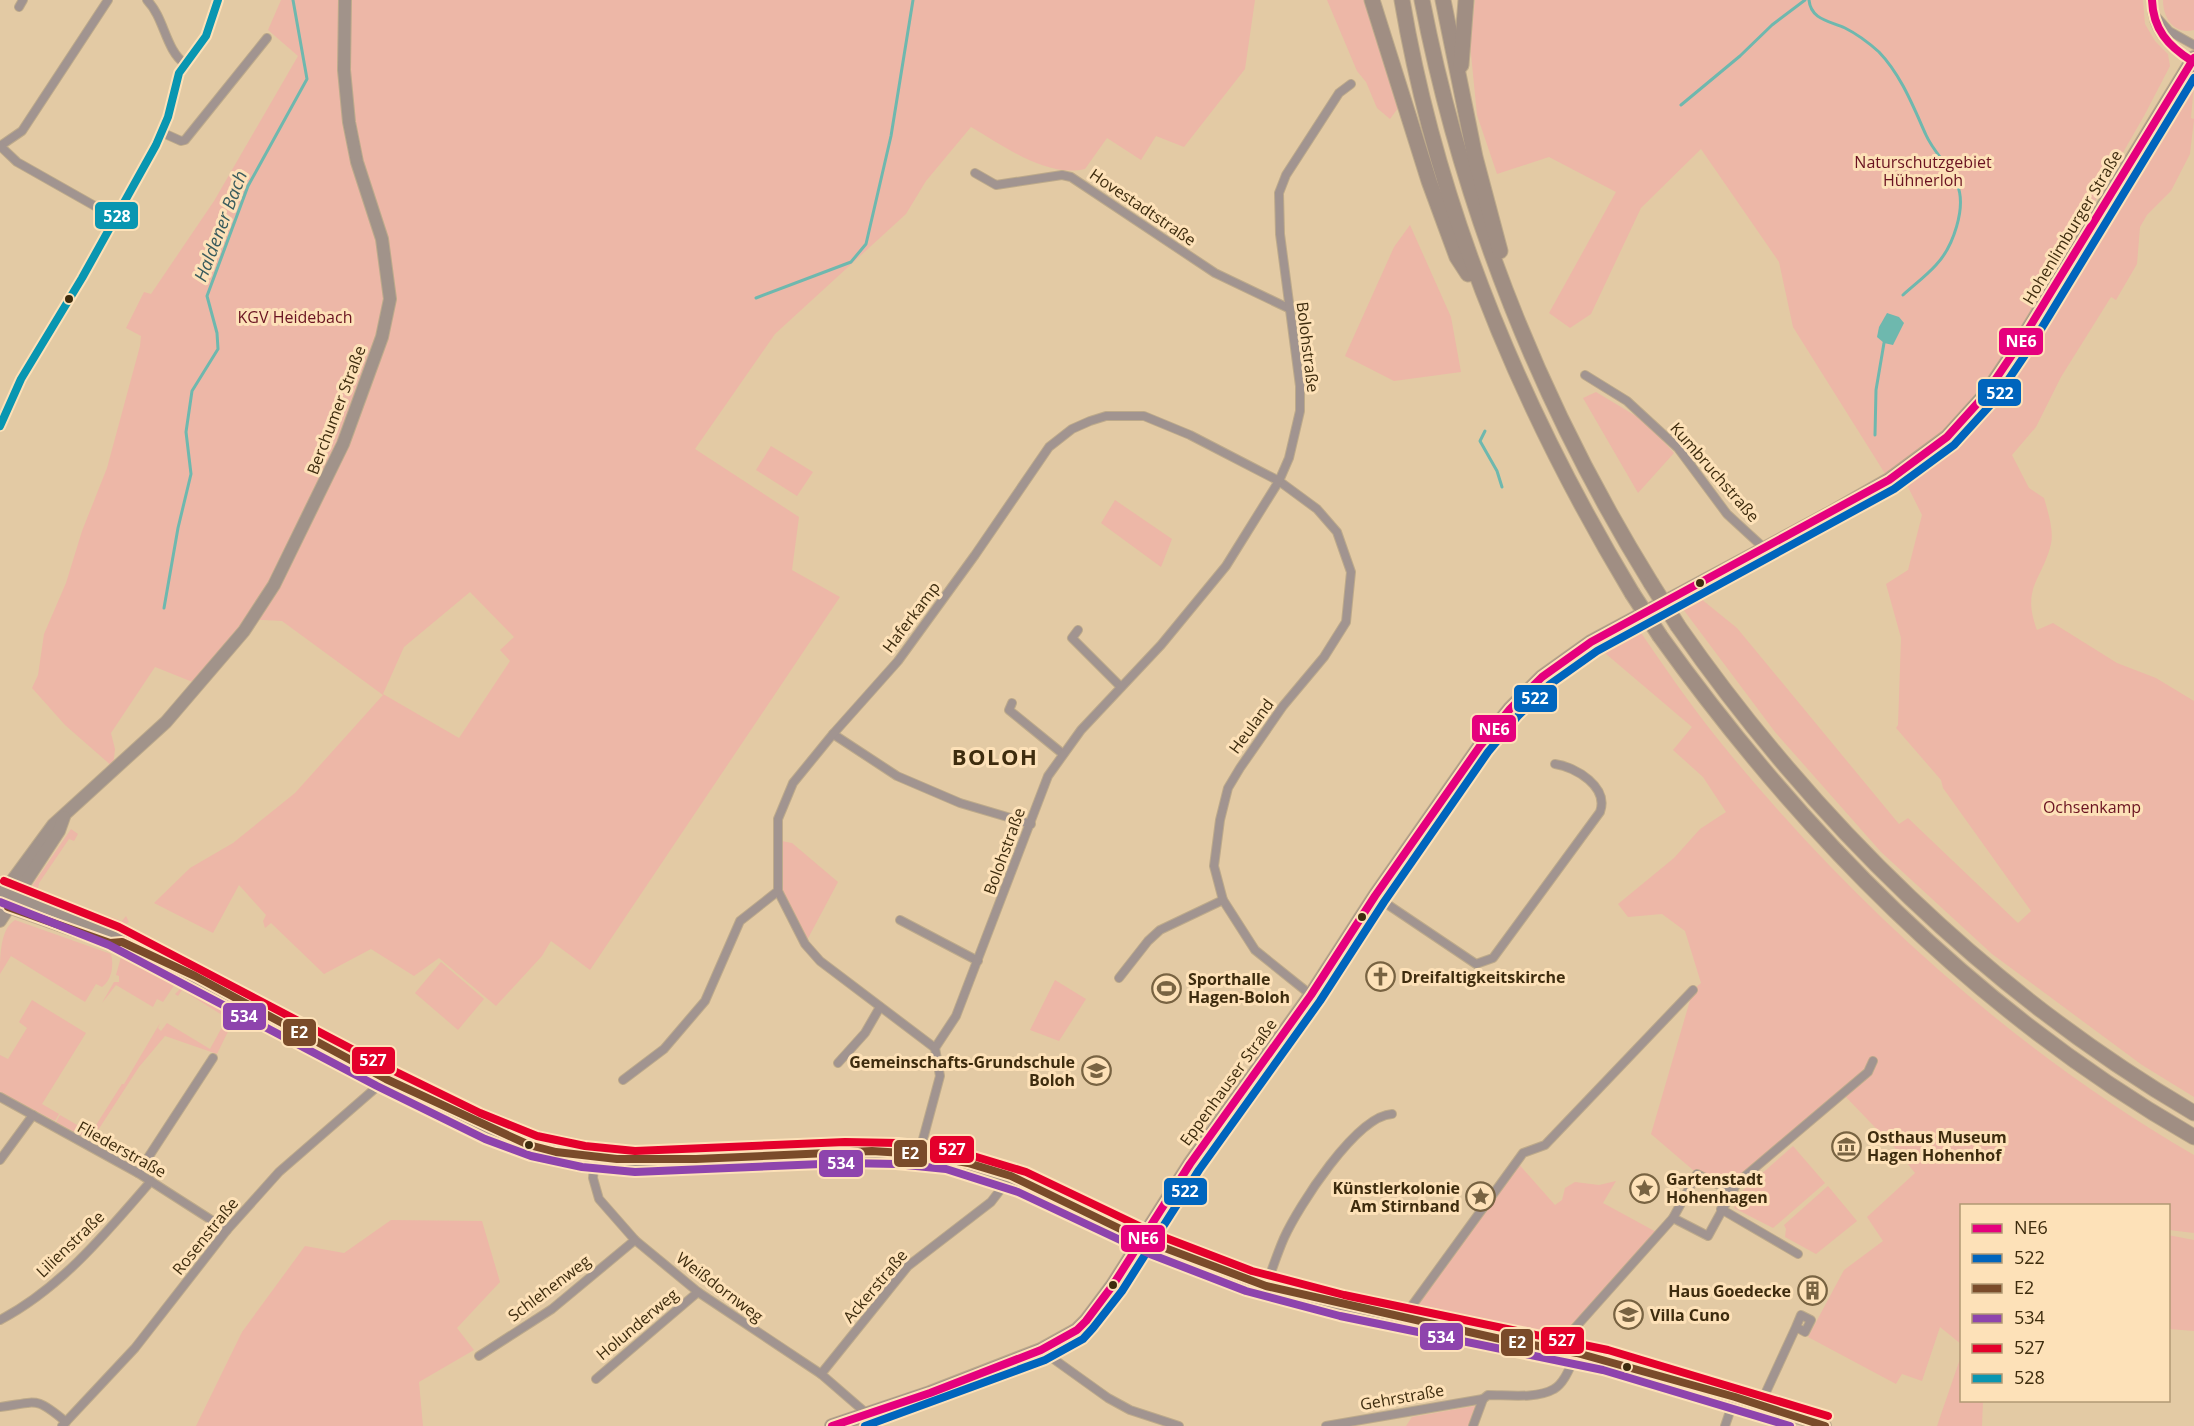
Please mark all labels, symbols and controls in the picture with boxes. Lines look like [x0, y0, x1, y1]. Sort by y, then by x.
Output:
street label: Hohenlimburger Straße [2017, 146, 2127, 308]
park label: Naturschutzgebiet Hühnerloh [1854, 151, 1992, 191]
street label: Hovestadtstraße [1086, 163, 1200, 251]
water label: Haldener Bach [188, 167, 252, 285]
line badge: 528 [94, 201, 139, 230]
text: 528 [103, 205, 131, 227]
unlabelled marker [63, 293, 75, 305]
street label: Bolohstraße [1292, 300, 1324, 394]
park label: KGV Heidebach [238, 306, 352, 328]
line badge: NE6 [1998, 327, 2044, 356]
text: NE6 [2005, 330, 2037, 352]
street label: Berchumer Straße [301, 342, 371, 478]
line badge: 522 [1977, 378, 2022, 407]
text: 522 [1986, 382, 2014, 404]
street label: Kumbruchstraße [1665, 417, 1765, 527]
street label: Haferkamp [877, 577, 945, 657]
unlabelled marker [1694, 577, 1706, 589]
line badge: 522 [1513, 684, 1558, 713]
text: 522 [1521, 687, 1549, 709]
street label: Heuland [1224, 694, 1278, 758]
line badge: NE6 [1471, 714, 1517, 743]
text: NE6 [1478, 718, 1510, 740]
district label: BOLOH [952, 741, 1038, 771]
park label: Ochsenkamp [2043, 796, 2141, 818]
street label: Bolohstraße [978, 804, 1030, 898]
unlabelled marker [1356, 911, 1368, 923]
church icon: Dreifaltigkeitskirche [1364, 961, 1396, 993]
place label: Dreifaltigkeitskirche [1401, 966, 1565, 988]
place label: Sporthalle Hagen-Boloh [1188, 968, 1290, 1008]
sports icon: Sporthalle Hagen-Boloh [1151, 972, 1183, 1004]
line badge: 534 [222, 1002, 267, 1031]
text: 534 [230, 1005, 258, 1027]
street label: Eppenhauser Straße [1174, 1014, 1282, 1150]
line badge: E2 [282, 1018, 317, 1047]
text: E2 [290, 1021, 308, 1043]
line badge: 527 [351, 1046, 396, 1075]
text: 527 [359, 1049, 387, 1071]
place label: Gemeinschafts-Grundschule Boloh [849, 1051, 1075, 1091]
school or university icon: Gemeinschafts-Grundschule Boloh [1080, 1055, 1112, 1087]
street label: Fliederstraße [74, 1116, 170, 1182]
place label: Osthaus Museum Hagen Hohenhof [1867, 1126, 2007, 1166]
museum icon: Osthaus Museum Hagen Hohenhof [1830, 1130, 1862, 1162]
line badge: 527 [929, 1135, 975, 1164]
text: 527 [938, 1138, 966, 1160]
unlabelled marker [523, 1139, 535, 1151]
line badge: E2 [893, 1139, 928, 1168]
text: E2 [901, 1142, 919, 1164]
line badge: 534 [818, 1149, 864, 1178]
text: 534 [827, 1152, 855, 1174]
place label: Gartenstadt Hohenhagen [1666, 1168, 1768, 1208]
place icon: Gartenstadt Hohenhagen [1629, 1172, 1661, 1204]
line badge: 522 [1163, 1177, 1208, 1206]
place label: Künstlerkolonie Am Stirnband [1332, 1177, 1460, 1217]
text: 522 [1171, 1180, 1199, 1202]
place icon: Künstlerkolonie Am Stirnband [1465, 1181, 1497, 1213]
street label: Rosenstraße [167, 1193, 243, 1279]
legend [1960, 1204, 2170, 1402]
street label: Lilienstraße [31, 1206, 109, 1282]
text: NE6 [2014, 1215, 2048, 1239]
line badge: NE6 [1120, 1224, 1166, 1253]
text: NE6 [1127, 1227, 1159, 1249]
street label: Ackerstraße [838, 1245, 912, 1327]
text: 522 [2014, 1245, 2045, 1269]
street label: Weißdornweg [672, 1247, 768, 1327]
street label: Schlehenweg [503, 1250, 595, 1326]
building icon: Haus Goedecke [1796, 1275, 1828, 1307]
text: E2 [2014, 1275, 2034, 1299]
unlabelled marker [1107, 1279, 1119, 1291]
place label: Haus Goedecke [1668, 1280, 1791, 1302]
street label: Holunderweg [591, 1283, 683, 1365]
school or university icon: Villa Cuno [1613, 1299, 1645, 1331]
place label: Villa Cuno [1650, 1304, 1730, 1326]
text: 534 [2014, 1305, 2045, 1329]
line badge: 534 [1419, 1322, 1464, 1351]
text: 534 [1427, 1326, 1455, 1348]
line badge: 527 [1540, 1326, 1585, 1355]
line badge: E2 [1500, 1328, 1534, 1357]
text: 527 [1548, 1329, 1576, 1351]
text: E2 [1508, 1331, 1526, 1353]
text: 527 [2014, 1335, 2045, 1359]
unlabelled marker [1621, 1361, 1633, 1373]
text: 528 [2014, 1365, 2045, 1389]
street label: Gehrstraße [1358, 1379, 1446, 1415]

